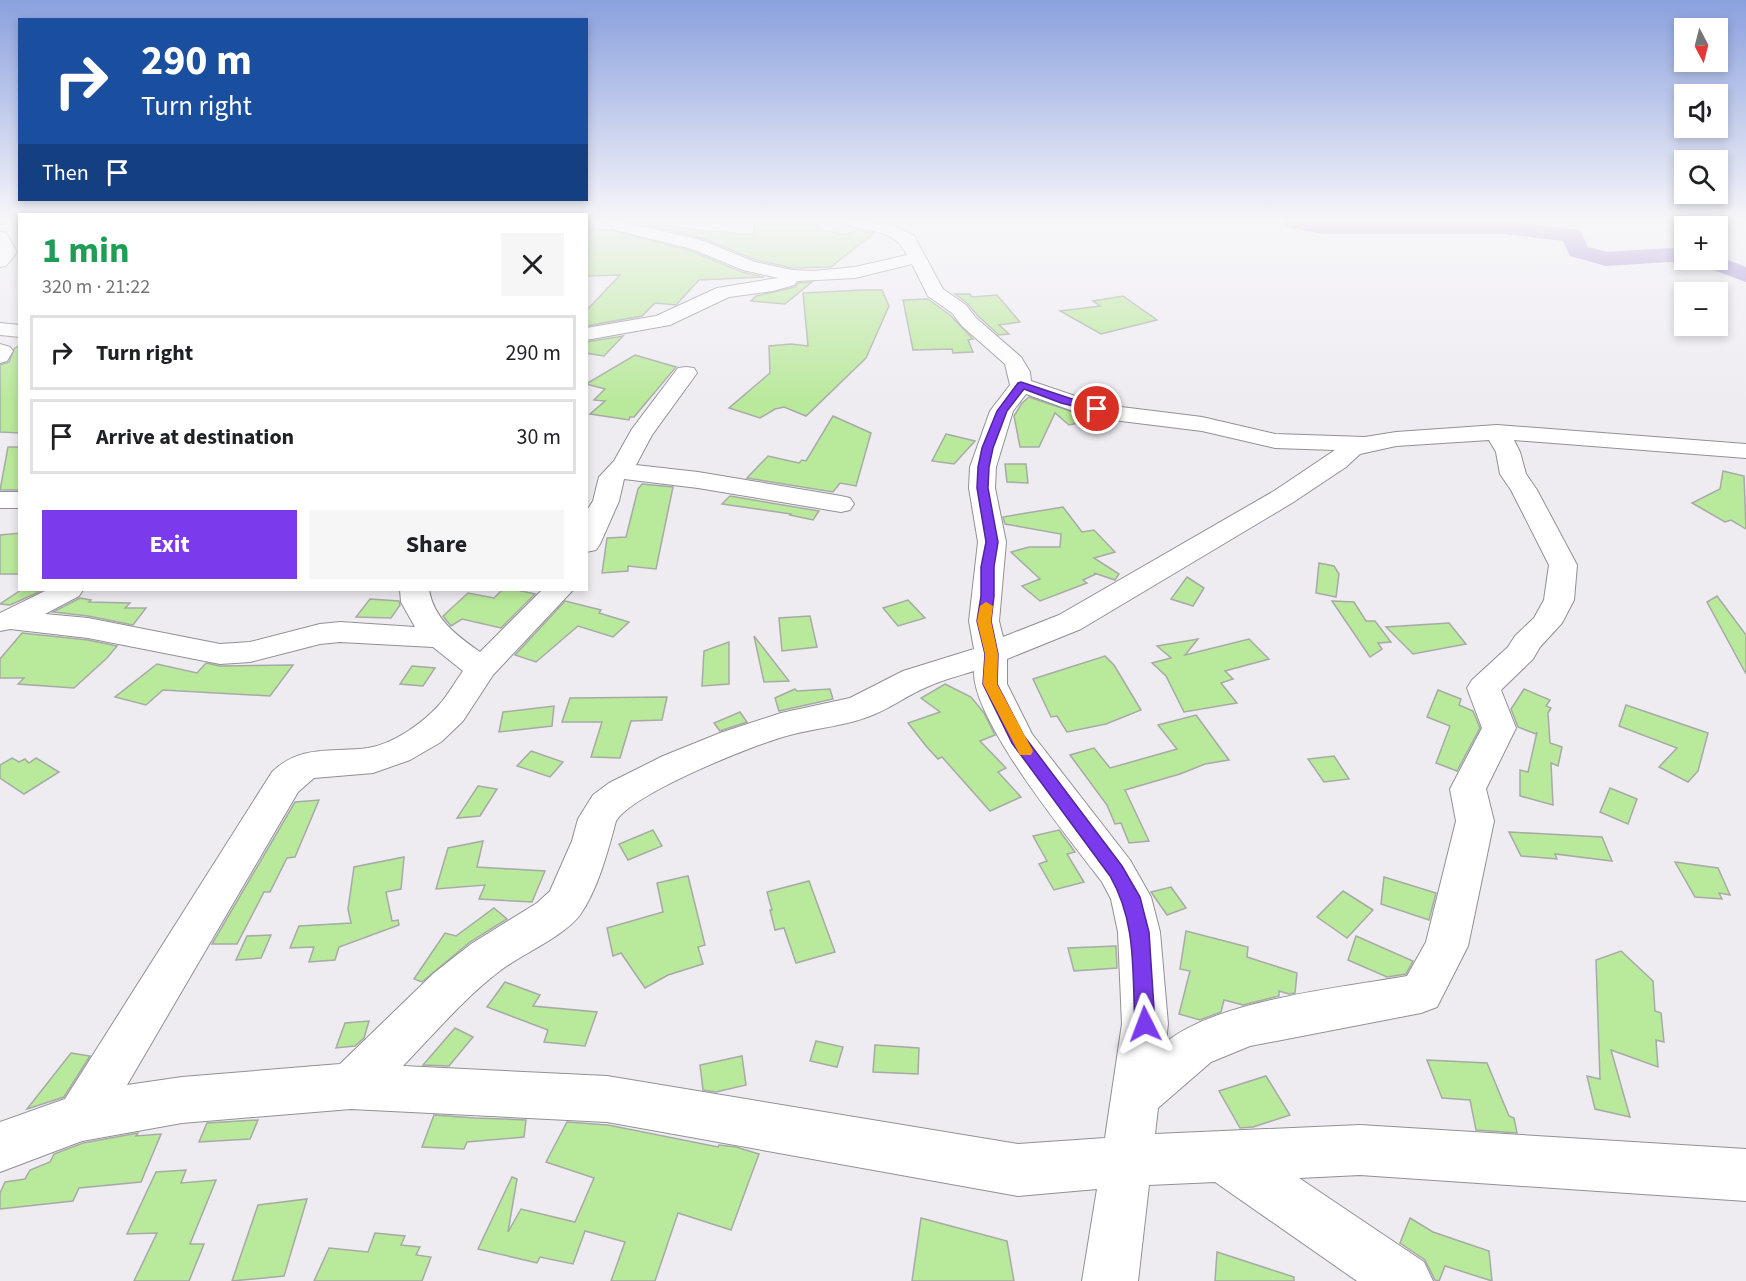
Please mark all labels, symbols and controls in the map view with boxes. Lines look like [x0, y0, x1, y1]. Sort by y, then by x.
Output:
north arrow [1674, 18, 1728, 72]
map controls [1674, 18, 1728, 336]
text: 290 m [141, 31, 252, 91]
icon: right [42, 42, 120, 120]
button: sound [1674, 84, 1728, 138]
text: Turn right [141, 87, 252, 126]
button: search [1674, 150, 1728, 204]
icon: arrive [101, 156, 134, 189]
text: Then [42, 157, 89, 189]
button: + [1674, 216, 1728, 270]
text: 1 min [42, 225, 130, 276]
button: close [501, 233, 564, 296]
text: 320 m · 21:22 [42, 273, 150, 301]
button: − [1674, 282, 1728, 336]
icon: right [45, 336, 78, 369]
text: Turn right [96, 337, 193, 369]
text: 290 m [506, 337, 561, 369]
pin [1071, 383, 1122, 434]
icon: arrive [1080, 392, 1113, 425]
icon: arrive [45, 420, 78, 453]
text: Arrive at destination [96, 421, 294, 453]
text: 30 m [516, 421, 561, 453]
button: Exit [42, 510, 297, 579]
button: Share [309, 510, 564, 579]
position arrow [1113, 992, 1177, 1056]

